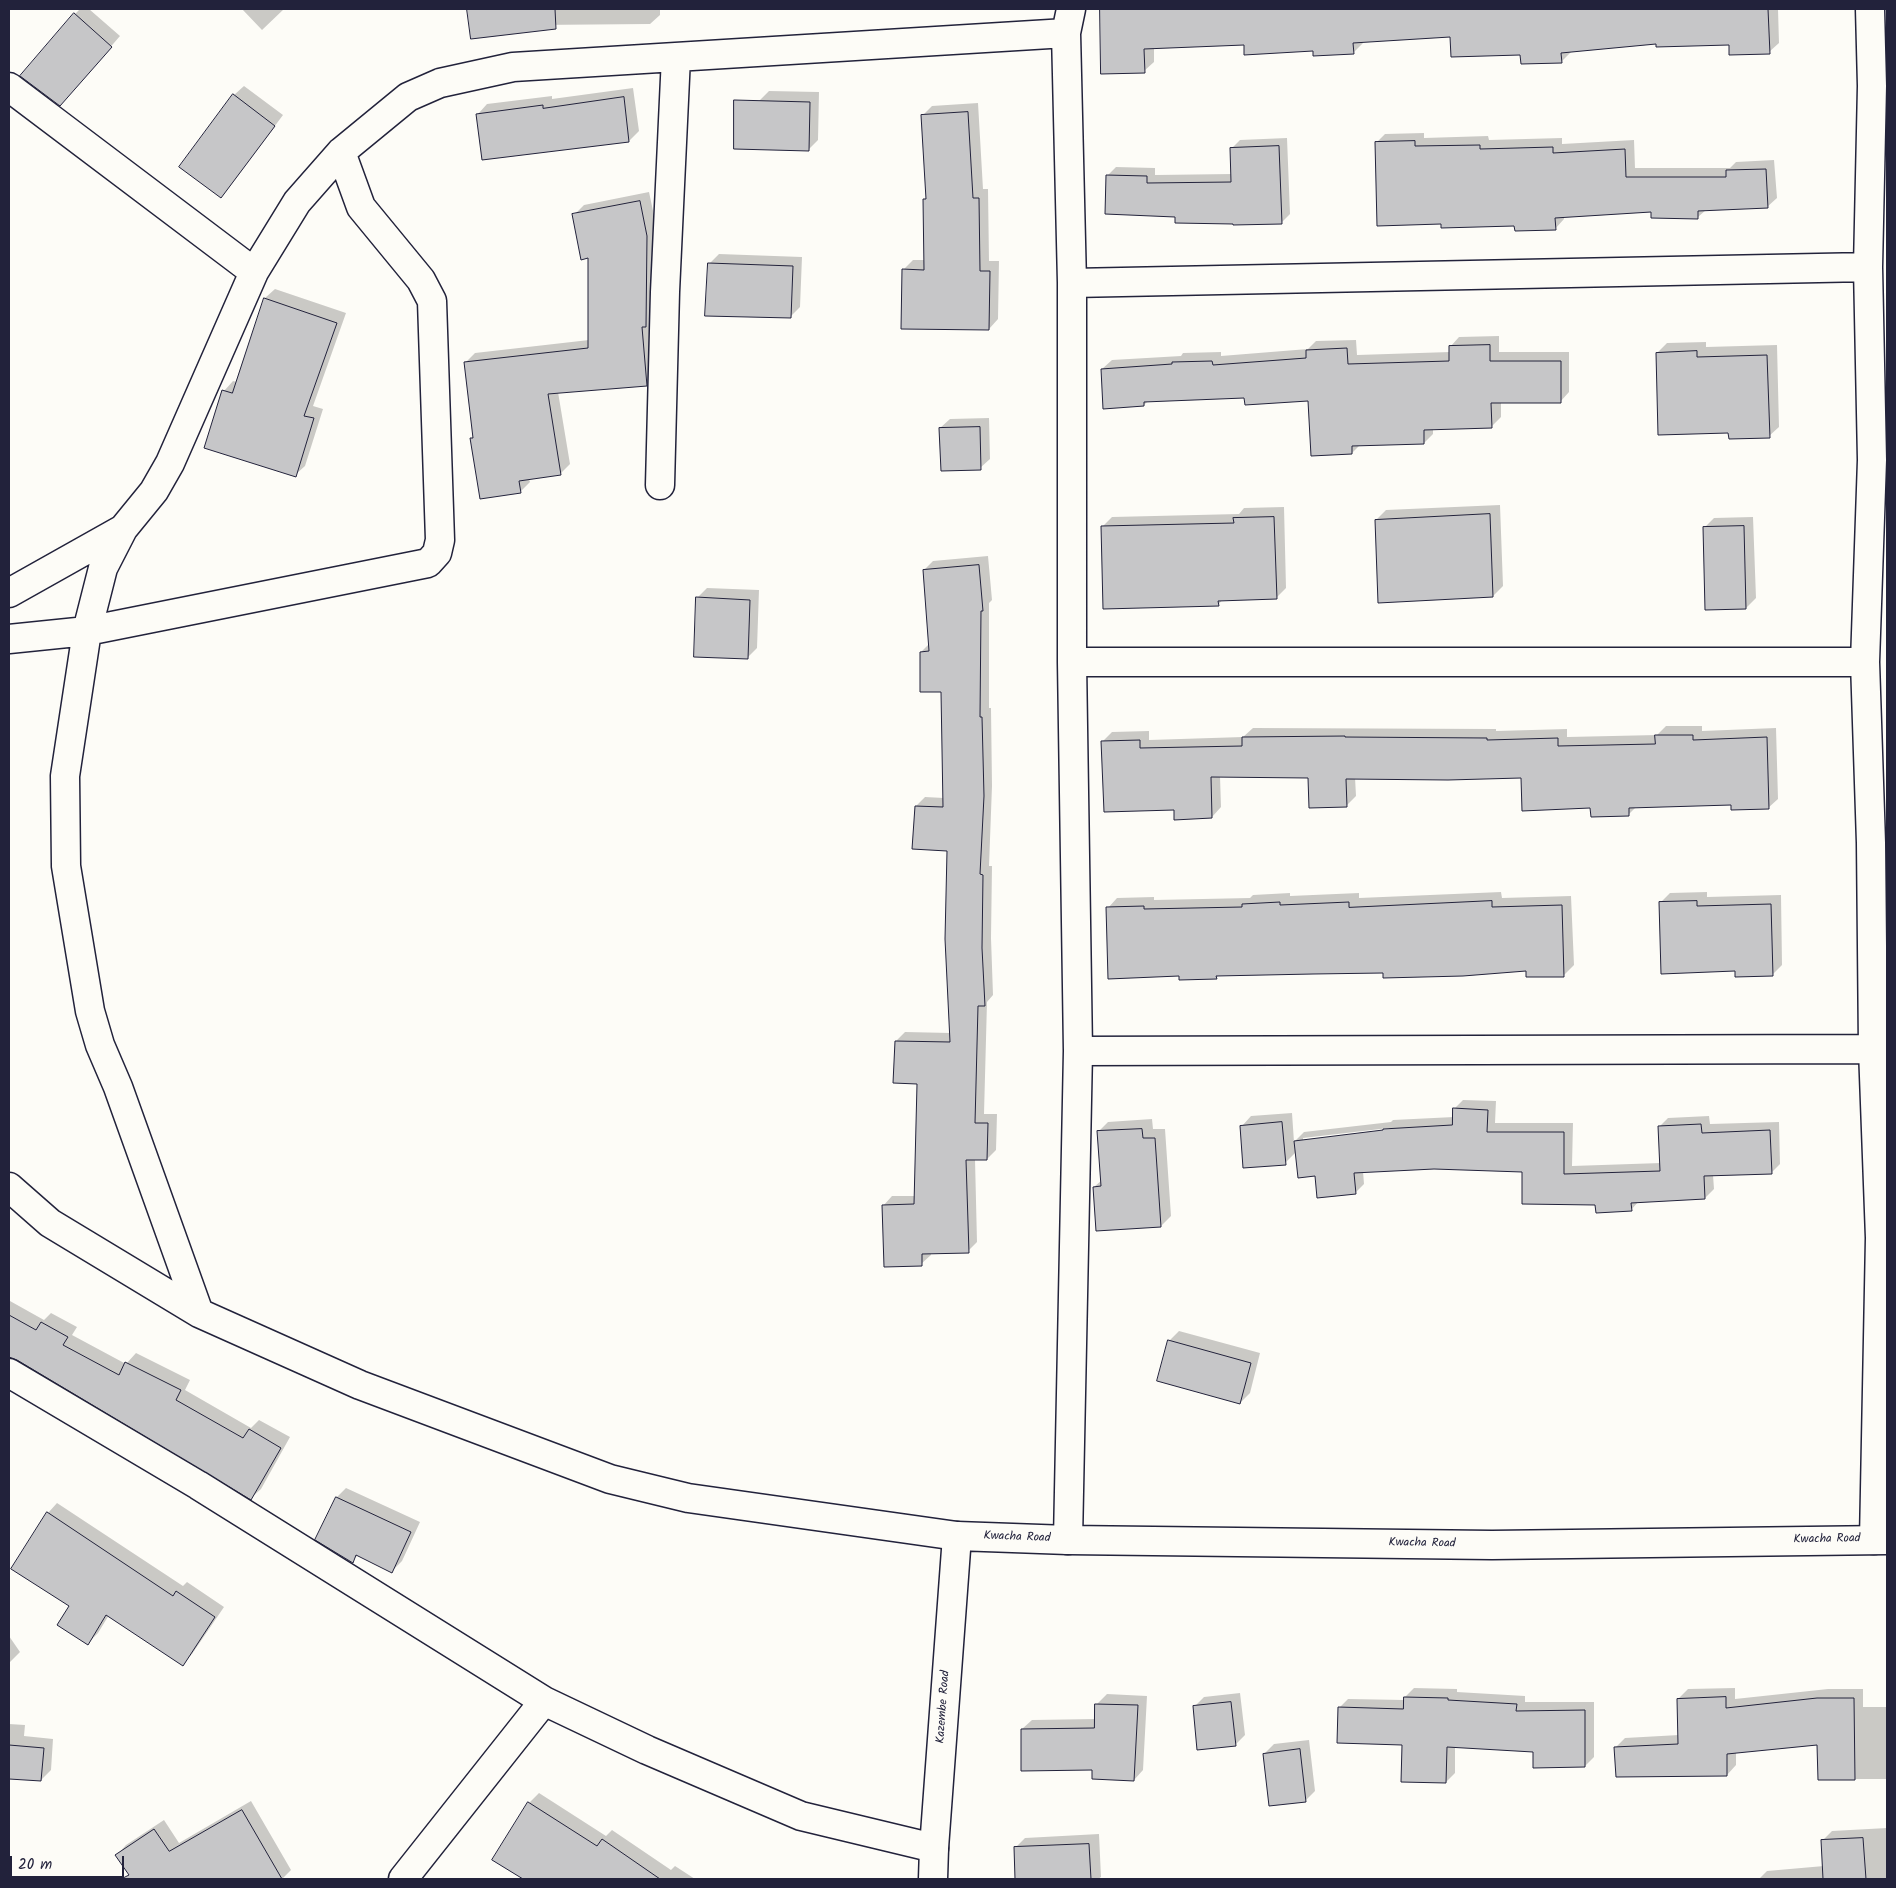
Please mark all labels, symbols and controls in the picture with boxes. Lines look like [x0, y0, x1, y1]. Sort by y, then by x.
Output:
street label: Kwacha Road [983, 1530, 1051, 1546]
street label: Kwacha Road [1793, 1532, 1861, 1548]
street label: Kwacha Road [1388, 1536, 1456, 1552]
street label: Kazembe Road [934, 1670, 954, 1744]
scale bar [12, 1846, 126, 1878]
text: 20 m [18, 1853, 52, 1877]

